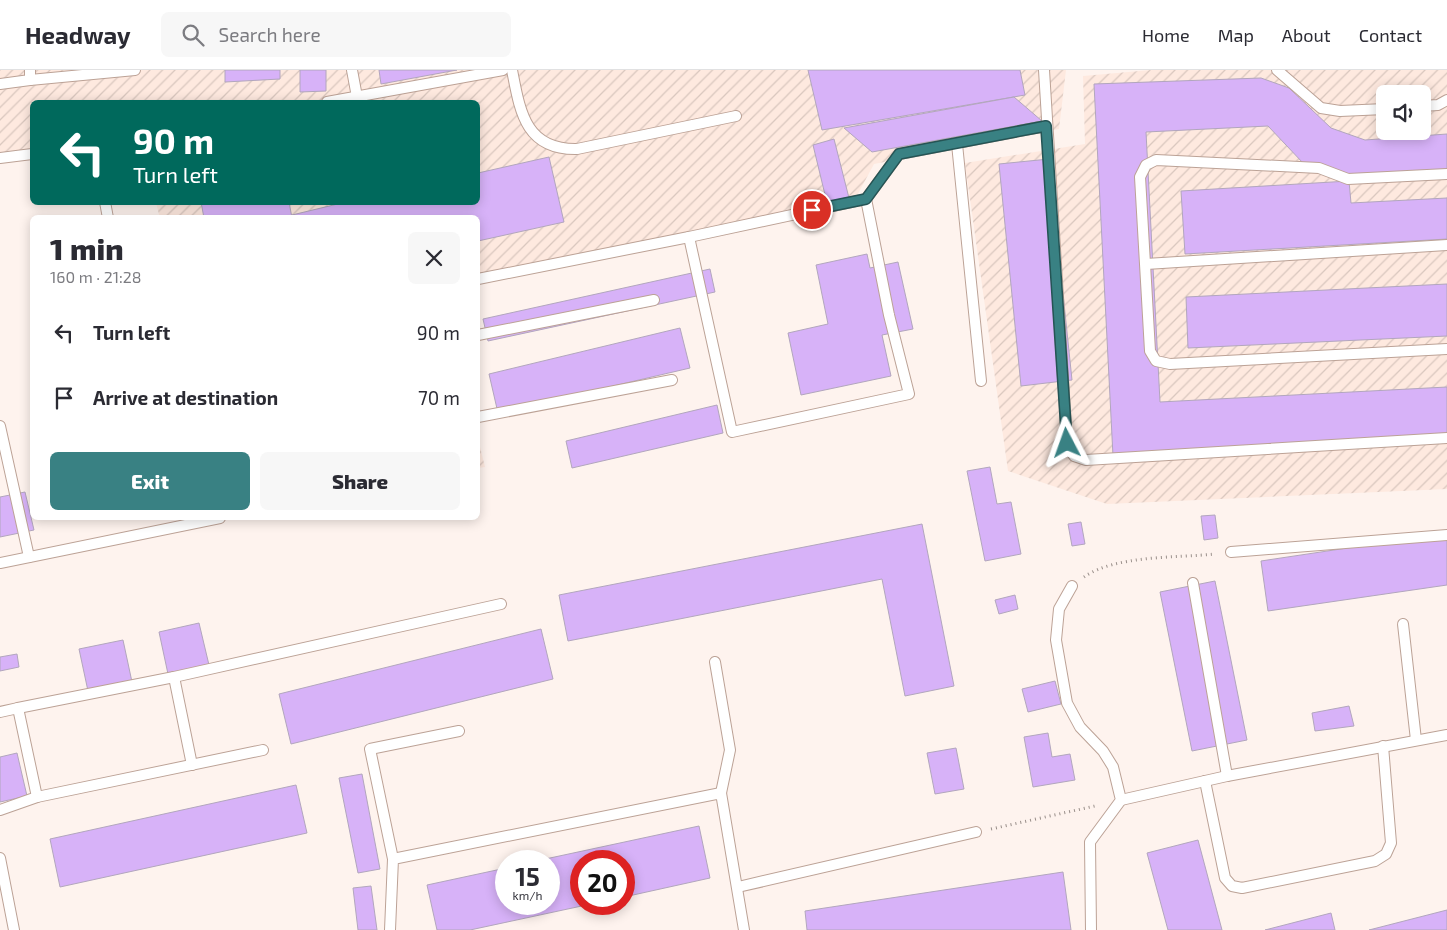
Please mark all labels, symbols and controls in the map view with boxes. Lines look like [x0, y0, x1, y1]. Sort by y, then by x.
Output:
search box [161, 12, 511, 57]
text: Headway [25, 20, 131, 49]
icon: search [179, 21, 207, 49]
text: Search here [219, 23, 321, 46]
text: Home [1142, 24, 1190, 46]
text: Map [1218, 24, 1254, 46]
text: About [1282, 24, 1331, 46]
text: Contact [1359, 24, 1422, 46]
map controls [1376, 85, 1431, 140]
button: sound [1376, 85, 1431, 140]
text: 90 m [133, 119, 214, 161]
icon: left [50, 120, 115, 185]
text: Turn left [133, 161, 218, 187]
pin [791, 189, 833, 231]
icon: arrive [798, 196, 826, 224]
text: 1 min [50, 230, 124, 266]
button: close [408, 232, 460, 284]
text: 160 m · 21:28 [50, 267, 142, 286]
icon: left [50, 319, 78, 347]
text: Turn left [93, 321, 170, 344]
text: 90 m [417, 321, 460, 344]
icon: arrive [50, 384, 78, 412]
text: Arrive at destination [93, 386, 278, 409]
text: 70 m [418, 386, 460, 409]
position arrow [1040, 416, 1092, 468]
button: Exit [50, 452, 250, 510]
button: Share [260, 452, 460, 510]
speed limit sign: 20 [570, 850, 635, 915]
text: 15 [515, 861, 540, 891]
text: km/h [513, 888, 542, 902]

